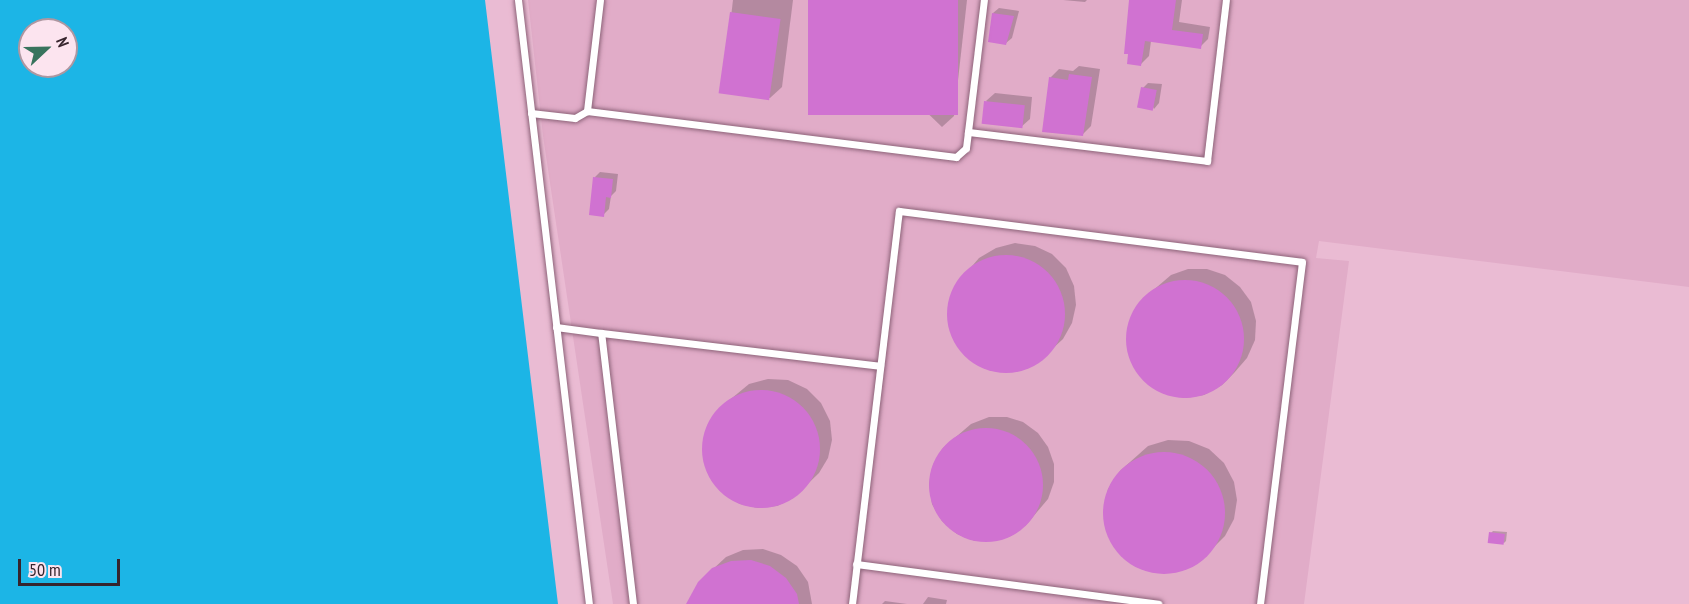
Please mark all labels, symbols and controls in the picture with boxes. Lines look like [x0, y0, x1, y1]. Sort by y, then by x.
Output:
north arrow [18, 18, 78, 78]
text: N [52, 34, 74, 50]
scale bar [21, 547, 123, 585]
text: 50 m [29, 558, 61, 581]

